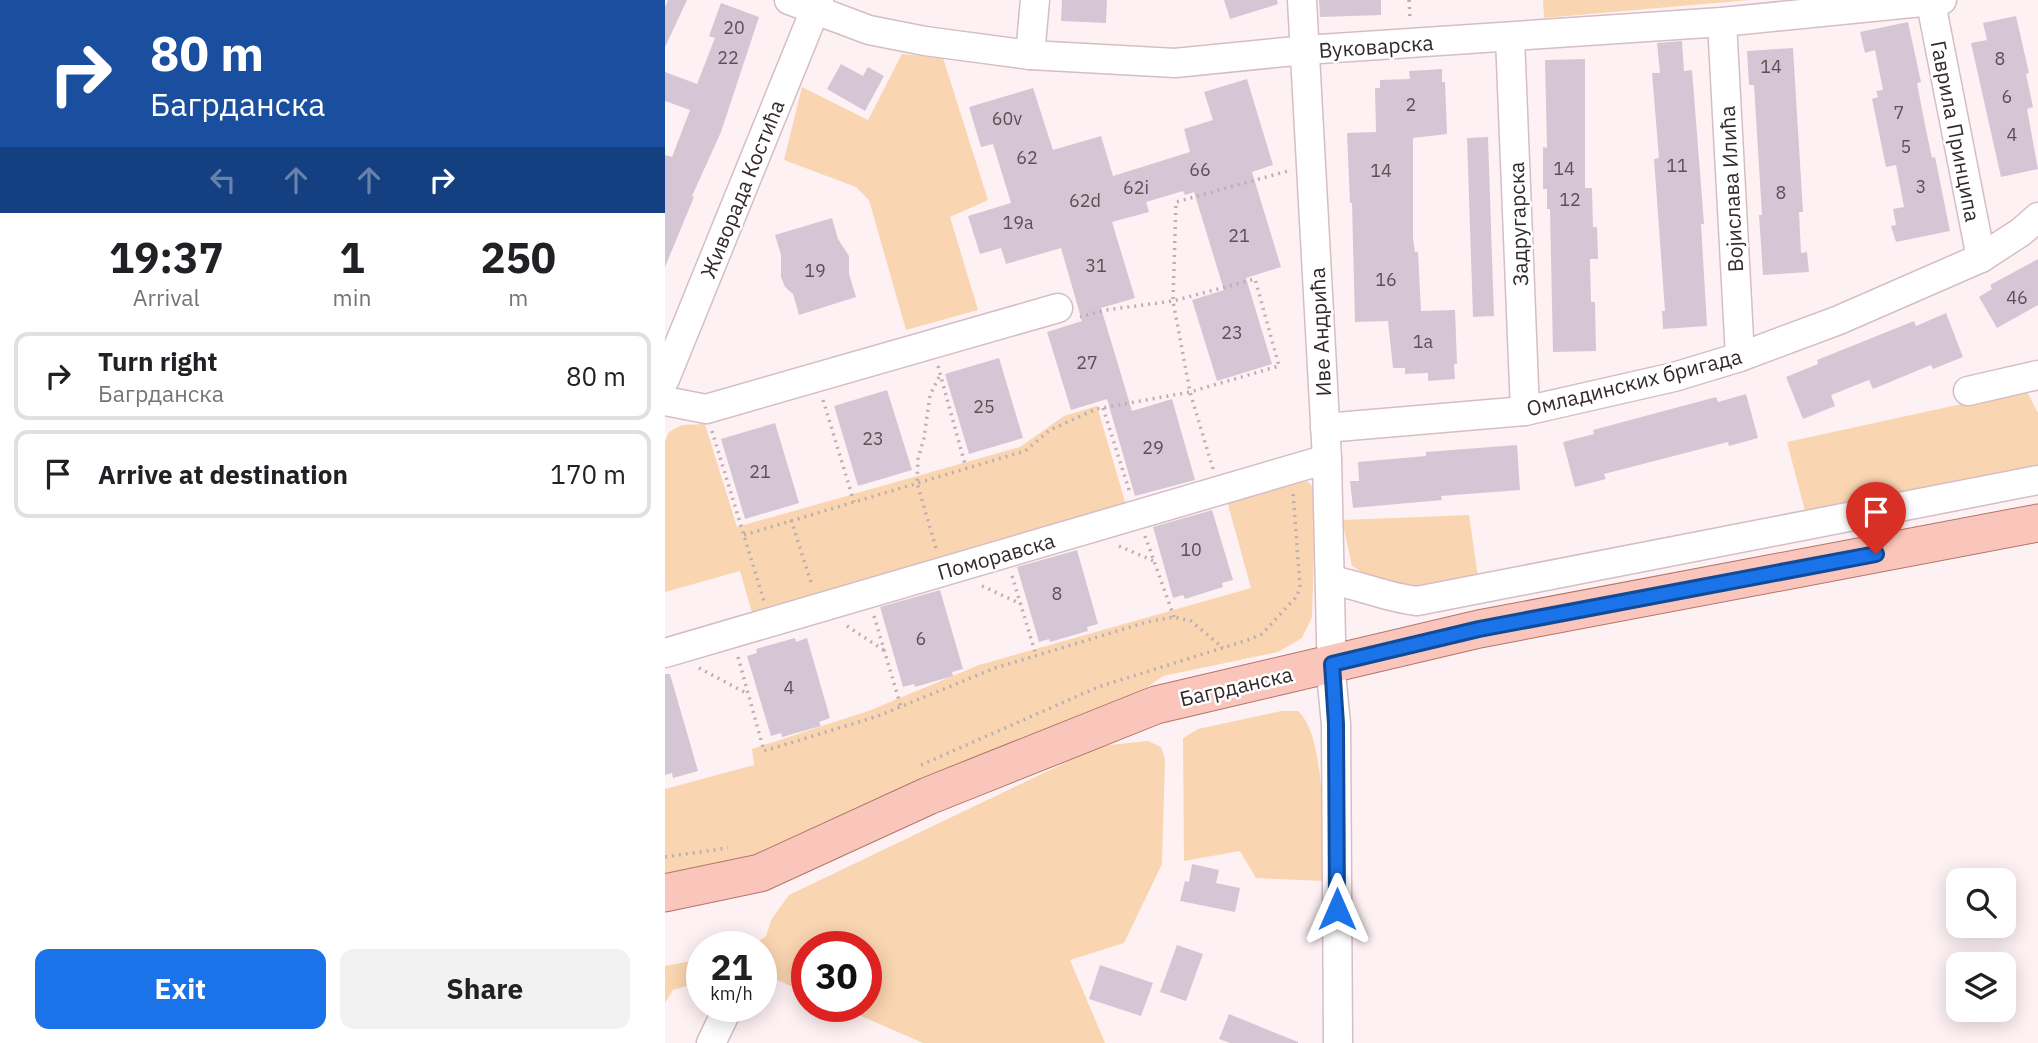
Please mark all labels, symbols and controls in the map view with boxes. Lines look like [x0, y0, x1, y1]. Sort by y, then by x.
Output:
house number: 20 [723, 16, 745, 39]
text: 80 m [150, 21, 264, 84]
icon: right [35, 28, 126, 119]
street label: Вуковарска [1318, 28, 1434, 64]
street label: Гаврила Принципа [1925, 38, 1987, 224]
house number: 22 [717, 46, 739, 69]
house number: 8 [1995, 47, 2005, 70]
house number: 14 [1760, 55, 1782, 78]
text: Багрданска [150, 83, 325, 125]
house number: 6 [2002, 85, 2012, 108]
house number: 2 [1406, 93, 1416, 116]
street label: Живорада Костића [693, 96, 791, 282]
house number: 7 [1894, 101, 1904, 124]
street label: Војислава Илића [1713, 105, 1749, 273]
house number: 60v [992, 107, 1022, 130]
house number: 4 [2007, 123, 2018, 146]
house number: 5 [1901, 135, 1911, 158]
house number: 62 [1016, 146, 1038, 169]
house number: 11 [1666, 154, 1688, 177]
house number: 14 [1553, 157, 1575, 180]
house number: 66 [1189, 158, 1211, 181]
house number: 14 [1370, 159, 1392, 182]
icon: left [204, 161, 242, 199]
icon: ahead [277, 161, 315, 199]
icon: ahead [350, 161, 388, 199]
icon: right [423, 161, 461, 199]
street label: Задругарска [1502, 161, 1534, 287]
house number: 3 [1916, 175, 1926, 198]
house number: 62i [1123, 176, 1149, 199]
house number: 8 [1776, 181, 1786, 204]
house number: 12 [1559, 188, 1581, 211]
house number: 62d [1069, 189, 1101, 212]
house number: 19a [1002, 211, 1034, 234]
house number: 21 [1228, 224, 1250, 247]
text: 19:37 [109, 230, 224, 285]
text: 1 [339, 230, 365, 285]
text: 250 [480, 230, 556, 285]
house number: 31 [1085, 254, 1107, 277]
house number: 19 [804, 259, 826, 282]
street label: Иве Андрића [1303, 267, 1337, 397]
house number: 16 [1375, 268, 1397, 291]
text: Arrival [133, 282, 200, 312]
text: min [333, 282, 371, 312]
text: m [508, 282, 528, 312]
house number: 46 [2006, 286, 2028, 309]
house number: 23 [1221, 321, 1243, 344]
house number: 1a [1413, 330, 1434, 353]
street label: Омладинских бригада [1523, 342, 1745, 422]
text: Turn right [98, 344, 217, 378]
house number: 27 [1076, 351, 1098, 374]
icon: right [39, 357, 77, 395]
text: 80 m [566, 359, 626, 393]
text: Багрданска [98, 378, 224, 408]
house number: 25 [973, 395, 995, 418]
house number: 23 [862, 427, 884, 450]
house number: 29 [1142, 436, 1164, 459]
icon: arrive [39, 455, 77, 493]
text: Arrive at destination [98, 457, 348, 491]
text: 170 m [550, 457, 626, 491]
house number: 21 [749, 460, 771, 483]
pin [1846, 482, 1906, 554]
icon: arrive [1857, 493, 1895, 531]
street label: Поморавска [934, 526, 1058, 586]
house number: 10 [1180, 538, 1202, 561]
house number: 8 [1052, 582, 1062, 605]
house number: 6 [916, 627, 926, 650]
street label: Багрданска [1177, 659, 1295, 713]
house number: 4 [784, 676, 795, 699]
map controls [1946, 868, 2016, 1022]
button: search [1946, 868, 2016, 938]
position arrow [1300, 872, 1374, 946]
speed limit sign: 30 [791, 931, 882, 1022]
text: 21 [710, 944, 753, 990]
button: Exit [35, 949, 326, 1029]
button: Share [340, 949, 630, 1029]
button: layers [1946, 952, 2016, 1022]
text: km/h [710, 982, 753, 1005]

